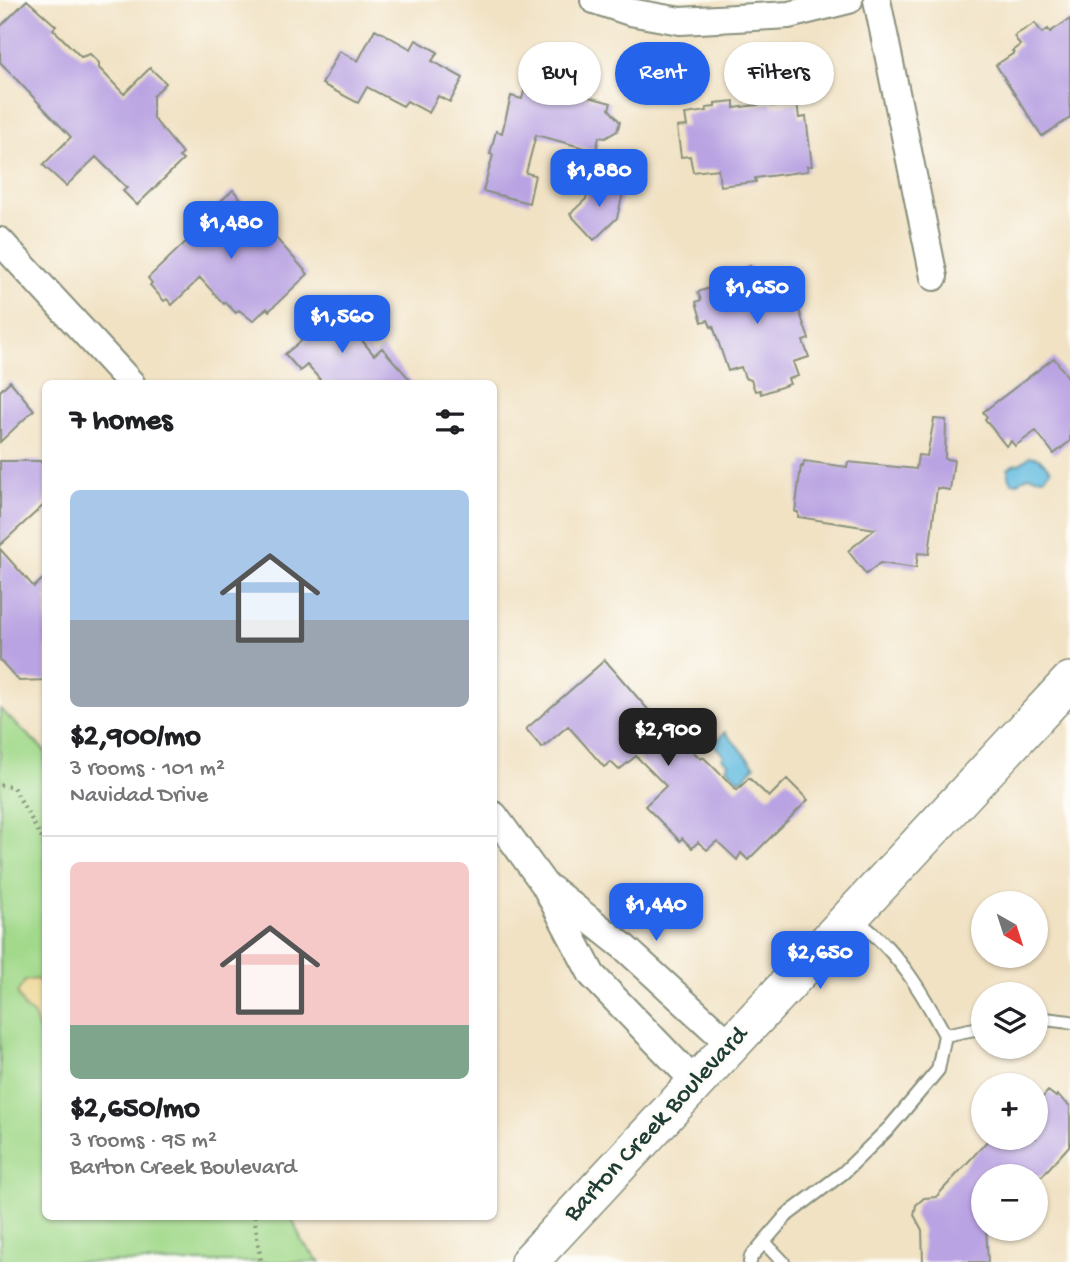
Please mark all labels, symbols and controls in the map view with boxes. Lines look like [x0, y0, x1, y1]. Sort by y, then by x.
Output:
chip: Buy [518, 42, 601, 105]
chip: Rent [615, 42, 710, 105]
chip: Filters [724, 42, 834, 105]
pin: $1,880 [542, 150, 656, 209]
text: $1,880 [566, 158, 632, 185]
pin: $1,480 [174, 202, 288, 261]
text: $1,480 [199, 210, 263, 237]
pin: $1,650 [700, 266, 814, 326]
text: $1,650 [725, 275, 789, 302]
pin: $1,560 [285, 296, 399, 355]
text: $1,560 [310, 304, 374, 331]
icon: filters [431, 403, 469, 441]
text: 7 homes [70, 405, 172, 440]
icon: home [207, 535, 333, 661]
pin: $2,900 [611, 708, 725, 768]
text: $2,900 [635, 717, 701, 744]
text: $2,900/mo [70, 721, 201, 756]
text: 3 rooms · 101 m² [70, 756, 225, 783]
text: Navidad Drive [70, 783, 208, 810]
pin: $1,440 [599, 884, 713, 943]
north arrow [971, 891, 1048, 968]
map controls [971, 891, 1048, 1241]
text: $1,440 [625, 892, 687, 919]
icon: home [207, 907, 333, 1033]
pin: $2,650 [763, 932, 877, 991]
text: $2,650 [787, 940, 853, 967]
button: layers [971, 982, 1048, 1059]
street label: Barton Creek Boulevard [558, 1020, 757, 1230]
button: + [971, 1073, 1048, 1150]
text: $2,650/mo [70, 1093, 200, 1128]
text: 3 rooms · 95 m² [70, 1128, 217, 1155]
text: Barton Creek Boulevard [70, 1155, 296, 1182]
button: − [971, 1164, 1048, 1241]

